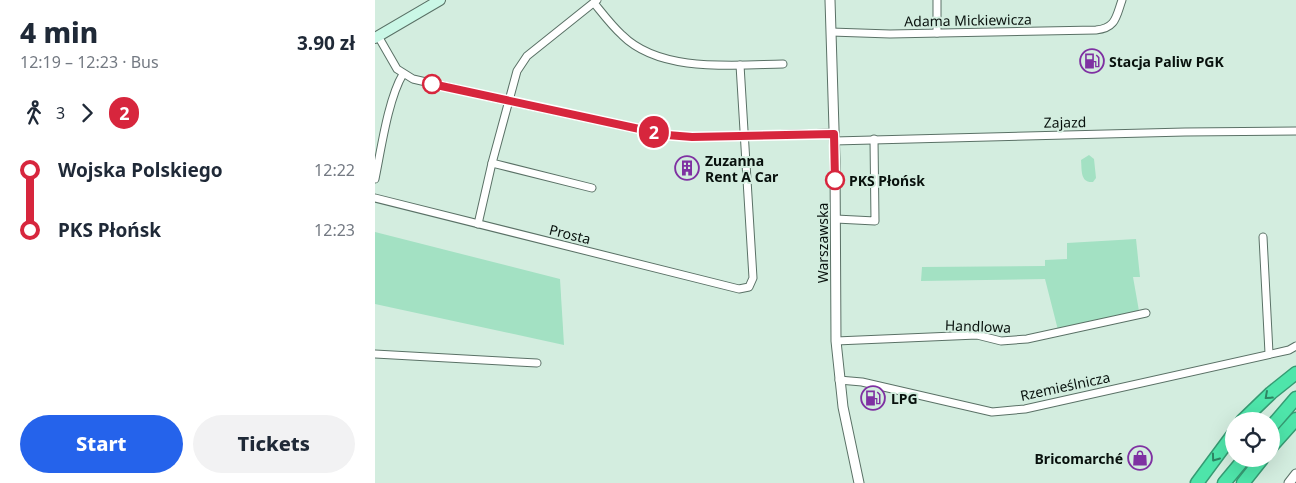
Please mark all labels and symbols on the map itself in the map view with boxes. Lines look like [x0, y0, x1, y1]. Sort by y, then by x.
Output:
street label: Adama Mickiewicza [904, 9, 1032, 31]
fuel station icon: Stacja Paliw PGK [1079, 48, 1105, 74]
place label: Stacja Paliw PGK [1109, 52, 1224, 71]
unlabelled marker [422, 74, 442, 94]
street label: Zajazd [1044, 112, 1086, 132]
line badge: 2 [638, 116, 670, 148]
place label: Zuzanna Rent A Car [705, 151, 779, 186]
building icon: Zuzanna Rent A Car [674, 155, 700, 181]
marker: PKS Płońsk [825, 170, 845, 190]
place label: PKS Płońsk [849, 171, 925, 190]
street label: Warszawska [813, 203, 832, 283]
street label: Prosta [547, 220, 593, 248]
street label: Handlowa [945, 315, 1011, 337]
street label: Rzemieślnicza [1018, 367, 1112, 405]
fuel station icon: LPG [860, 385, 886, 411]
place label: LPG [891, 389, 918, 408]
one-way arrow [1265, 390, 1274, 399]
shop icon: Bricomarché [1127, 445, 1153, 471]
place label: Bricomarché [1035, 449, 1123, 468]
one-way arrow [1212, 452, 1221, 462]

